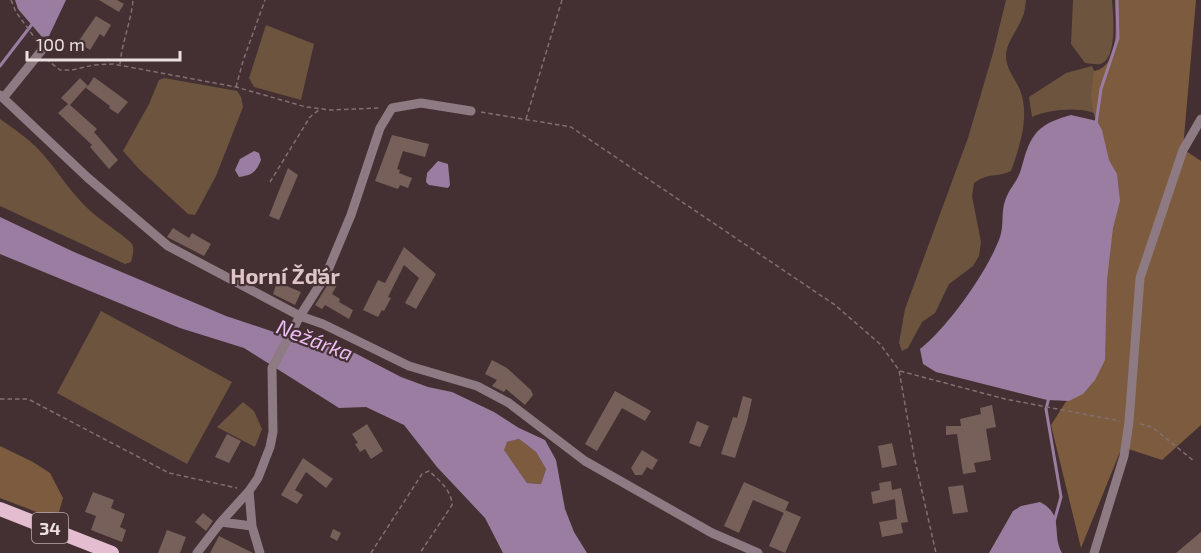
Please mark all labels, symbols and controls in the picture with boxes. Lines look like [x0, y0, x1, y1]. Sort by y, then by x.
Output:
scale bar [27, 24, 180, 62]
text: 100 m [36, 33, 85, 55]
district label: Horní Žďár [230, 262, 340, 288]
water label: Nežárka [273, 313, 357, 365]
road number: 34 [32, 513, 68, 543]

